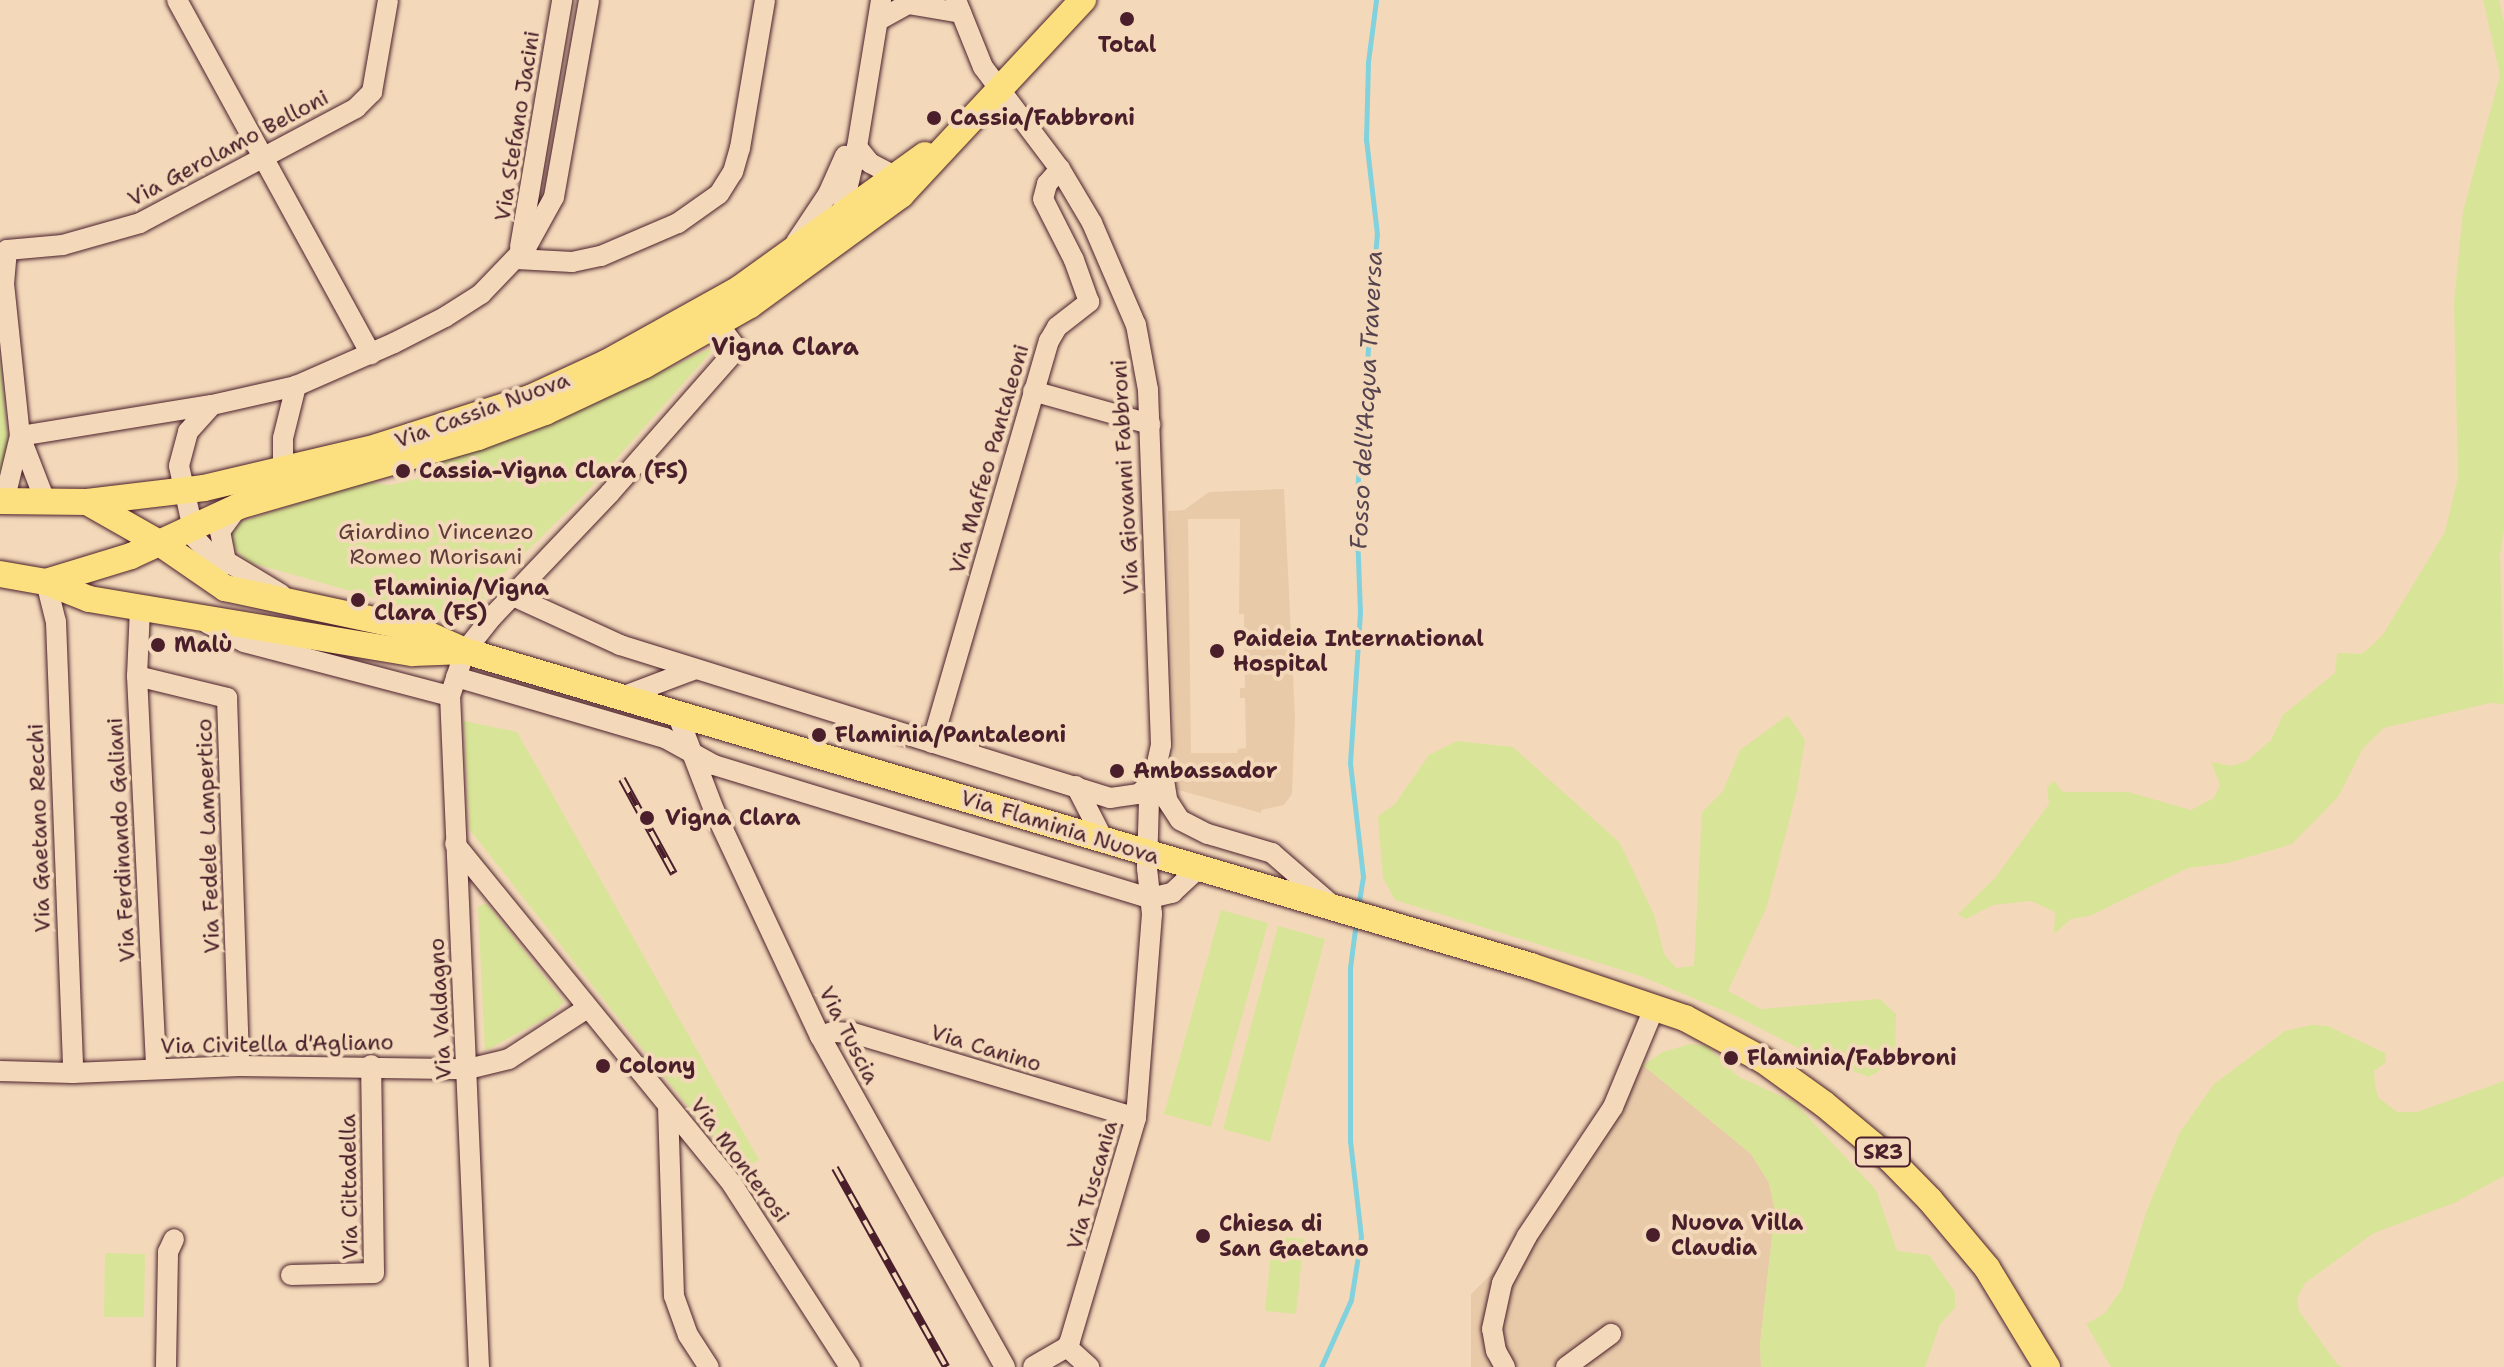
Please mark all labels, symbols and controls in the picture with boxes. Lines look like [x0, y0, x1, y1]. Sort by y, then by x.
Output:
marker: Total [1118, 10, 1136, 28]
street label: Via Stefano Jacini [489, 29, 545, 223]
place label: Total [1098, 32, 1156, 58]
street label: Via Gerolamo Belloni [123, 84, 333, 212]
place label: Cassia/Fabbroni [950, 105, 1135, 131]
marker: Cassia/Fabbroni [925, 109, 943, 127]
water label: Fosso dell'Acqua Traversa [1345, 250, 1389, 550]
district label: Vigna Clara [711, 334, 859, 362]
street label: Via Maffeo Pantaleoni [944, 341, 1034, 577]
street label: Via Giovanni Fabbroni [1106, 359, 1144, 595]
street label: Via Cassia Nuova [391, 366, 573, 454]
place label: Cassia-Vigna Clara (FS) [419, 458, 688, 484]
marker: Cassia-Vigna Clara (FS) [394, 462, 412, 480]
park label: Giardino Vincenzo Romeo Morisani [338, 518, 534, 570]
place label: Flaminia/Vigna Clara (FS) [374, 574, 549, 626]
marker: Flaminia/Vigna Clara (FS) [349, 591, 367, 609]
place label: Paideia International Hospital [1233, 625, 1484, 676]
place label: Malù [174, 632, 232, 658]
marker: Malù [149, 636, 167, 654]
marker: Paideia International Hospital [1208, 642, 1226, 660]
street label: Via Ferdinando Galiani [101, 717, 141, 963]
street label: Via Fedele Lampertico [191, 718, 225, 954]
place label: Flaminia/Pantaleoni [835, 722, 1066, 748]
street label: Via Gaetano Recchi [22, 723, 56, 933]
marker: Flaminia/Pantaleoni [810, 726, 828, 744]
place label: Ambassador [1133, 758, 1278, 784]
marker: Ambassador [1108, 762, 1126, 780]
street label: Via Flaminia Nuova [957, 784, 1163, 870]
place label: Vigna Clara [665, 805, 800, 831]
marker: Vigna Clara [636, 807, 658, 829]
street label: Via Valdagno [423, 937, 457, 1081]
street label: Via Tuscia [813, 982, 885, 1088]
street label: Via Canino [927, 1019, 1045, 1077]
street label: Via Civitella d'Agliano [160, 1029, 394, 1059]
place label: Flaminia/Fabbroni [1747, 1045, 1957, 1071]
marker: Flaminia/Fabbroni [1722, 1049, 1740, 1067]
place label: Colony [619, 1053, 695, 1079]
marker: Colony [594, 1057, 612, 1075]
street label: Via Monterosi [684, 1092, 796, 1228]
street label: Via Cittadella [335, 1114, 363, 1260]
street label: Via Tuscania [1061, 1117, 1123, 1253]
road number: SR3 [1853, 1136, 1913, 1168]
place label: Nuova Villa Claudia [1671, 1209, 1803, 1260]
place label: Chiesa di San Gaetano [1219, 1210, 1369, 1262]
marker: Nuova Villa Claudia [1642, 1224, 1664, 1246]
marker: Chiesa di San Gaetano [1194, 1227, 1212, 1245]

